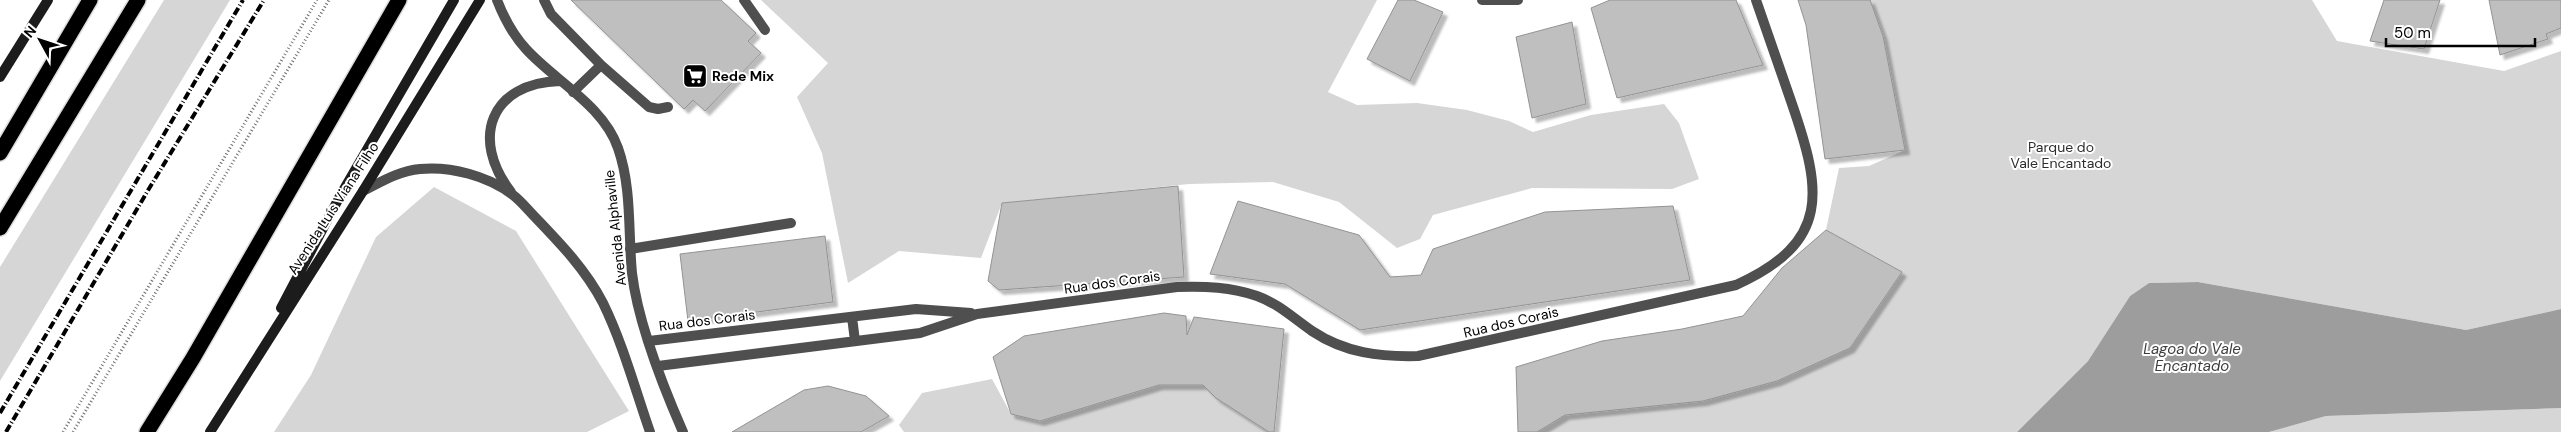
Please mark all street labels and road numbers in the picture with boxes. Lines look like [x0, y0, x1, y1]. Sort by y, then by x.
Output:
street label: Avenida Luís Viana Filho [283, 138, 383, 278]
street label: Avenida Alphaville [600, 169, 630, 287]
street label: Rua dos Corais [1063, 266, 1161, 298]
street label: Rua dos Corais [1462, 302, 1560, 342]
street label: Rua dos Corais [658, 305, 756, 335]

